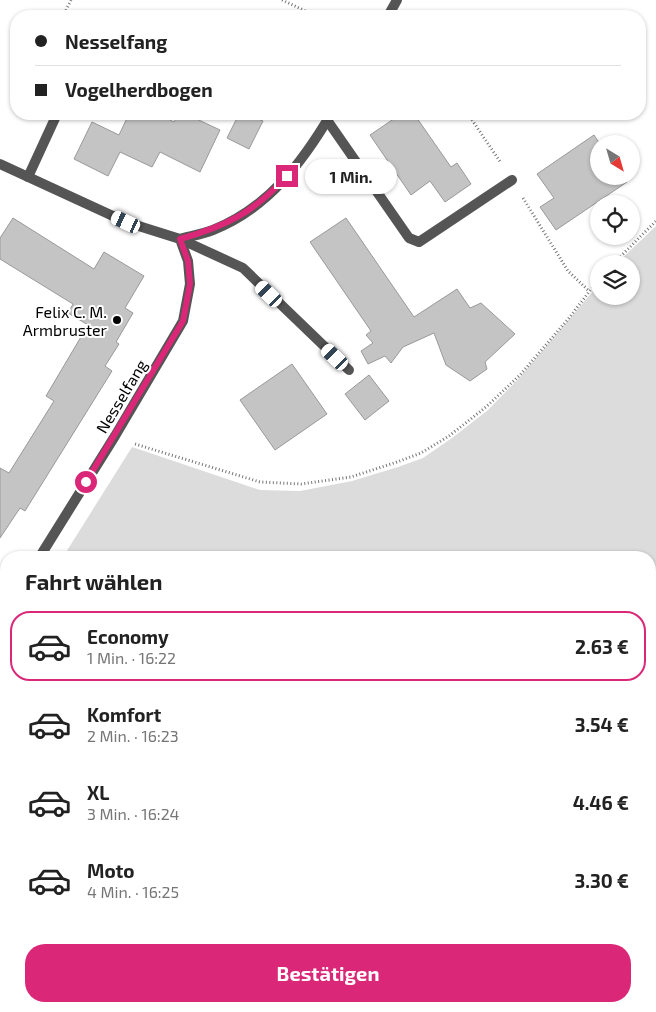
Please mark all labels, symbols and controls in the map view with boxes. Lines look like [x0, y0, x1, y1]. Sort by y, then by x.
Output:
text: Nesselfang [65, 30, 167, 53]
text: Vogelherdbogen [65, 78, 213, 101]
north arrow [590, 135, 640, 185]
map controls [590, 135, 640, 305]
callout: 1 Min. [304, 158, 397, 194]
route end [276, 165, 298, 187]
text: 1 Min. [330, 167, 372, 186]
button: locate [590, 195, 640, 245]
car [109, 209, 142, 235]
button: layers [590, 255, 640, 305]
car [252, 278, 285, 310]
place label: Felix C. M. Armbruster [23, 302, 108, 339]
marker: Felix C. M. Armbruster [111, 314, 123, 326]
car [318, 341, 351, 373]
street label: Nesselfang [92, 356, 150, 436]
route start [75, 471, 97, 493]
text: Fahrt wählen [25, 568, 163, 594]
icon: car [27, 624, 72, 669]
text: Economy [87, 625, 169, 648]
text: 2.63 € [575, 635, 629, 658]
text: 1 Min. · 16:22 [87, 648, 176, 667]
icon: car [27, 702, 72, 747]
text: Komfort [87, 703, 161, 726]
text: 3.54 € [575, 713, 629, 736]
text: 2 Min. · 16:23 [87, 726, 179, 745]
icon: car [27, 780, 72, 825]
text: XL [87, 781, 109, 804]
text: 4.46 € [573, 791, 629, 814]
text: 3 Min. · 16:24 [87, 804, 179, 823]
icon: car [27, 858, 72, 903]
text: Moto [87, 859, 135, 882]
text: 3.30 € [575, 869, 629, 892]
text: 4 Min. · 16:25 [87, 882, 179, 901]
button: Bestätigen [25, 944, 631, 1002]

